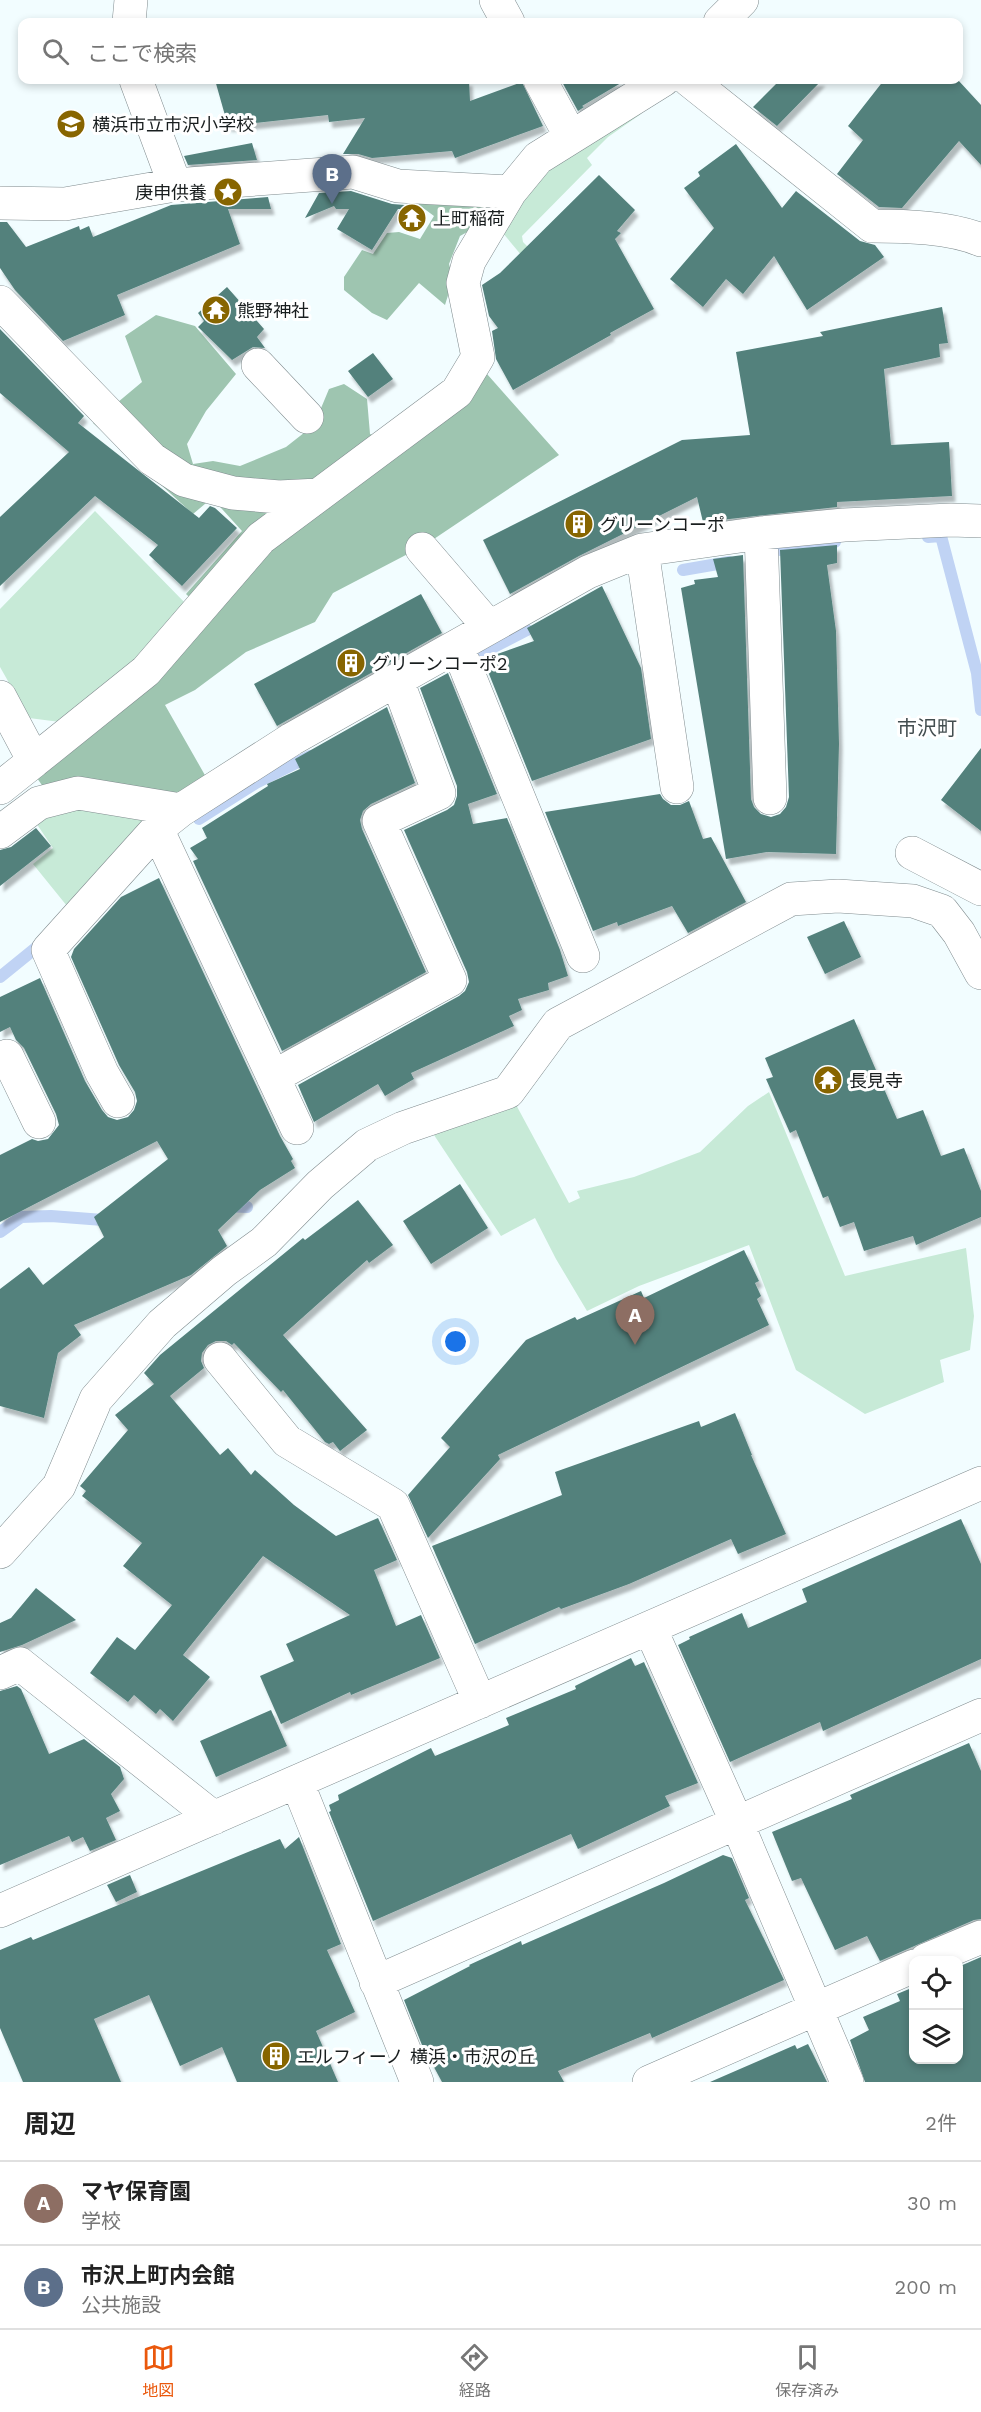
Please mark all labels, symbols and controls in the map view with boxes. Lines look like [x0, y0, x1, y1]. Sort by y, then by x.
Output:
search box [18, 18, 963, 84]
icon: search [39, 35, 72, 68]
text: ここで検索 [87, 41, 197, 66]
school or university icon: 横浜市立市沢小学校 [55, 108, 87, 140]
place label: 横浜市立市沢小学校 [92, 114, 254, 135]
pin: B [312, 154, 352, 204]
place icon: 庚申供養 [212, 176, 244, 208]
place label: 庚申供養 [135, 182, 207, 203]
temple icon: 上町稲荷 [396, 202, 428, 234]
place label: 上町稲荷 [433, 208, 505, 229]
temple icon: 熊野神社 [200, 294, 232, 326]
place label: 熊野神社 [237, 300, 309, 321]
building icon: グリーンコーポ [563, 508, 595, 540]
place label: グリーンコーポ [600, 514, 725, 535]
building icon: グリーンコーポ2 [335, 647, 367, 679]
place label: グリーンコーポ2 [372, 653, 508, 674]
district label: 市沢町 [897, 716, 957, 740]
temple icon: 長見寺 [812, 1064, 844, 1096]
place label: 長見寺 [849, 1070, 903, 1091]
pin: A [616, 1296, 654, 1345]
your location [441, 1327, 470, 1356]
map controls [909, 1956, 963, 2064]
button: locate [909, 1956, 963, 2010]
button: layers [909, 2010, 963, 2064]
building icon: エルフィーノ 横浜・市沢の丘 [260, 2040, 292, 2072]
place label: エルフィーノ 横浜・市沢の丘 [297, 2046, 536, 2067]
text: 周辺 [24, 2109, 76, 2139]
text: 2件 [925, 2111, 957, 2135]
text: マヤ保育園 [81, 2179, 191, 2204]
text: A [37, 2191, 50, 2215]
text: 30 m [907, 2191, 957, 2215]
text: 学校 [81, 2209, 121, 2233]
text: 市沢上町内会館 [81, 2263, 235, 2288]
text: B [37, 2275, 50, 2299]
text: 200 m [895, 2275, 957, 2299]
text: 公共施設 [81, 2293, 161, 2317]
tab: 地図 [142, 2341, 175, 2401]
tab: 経路 [458, 2341, 491, 2401]
tab: 保存済み [775, 2341, 839, 2401]

